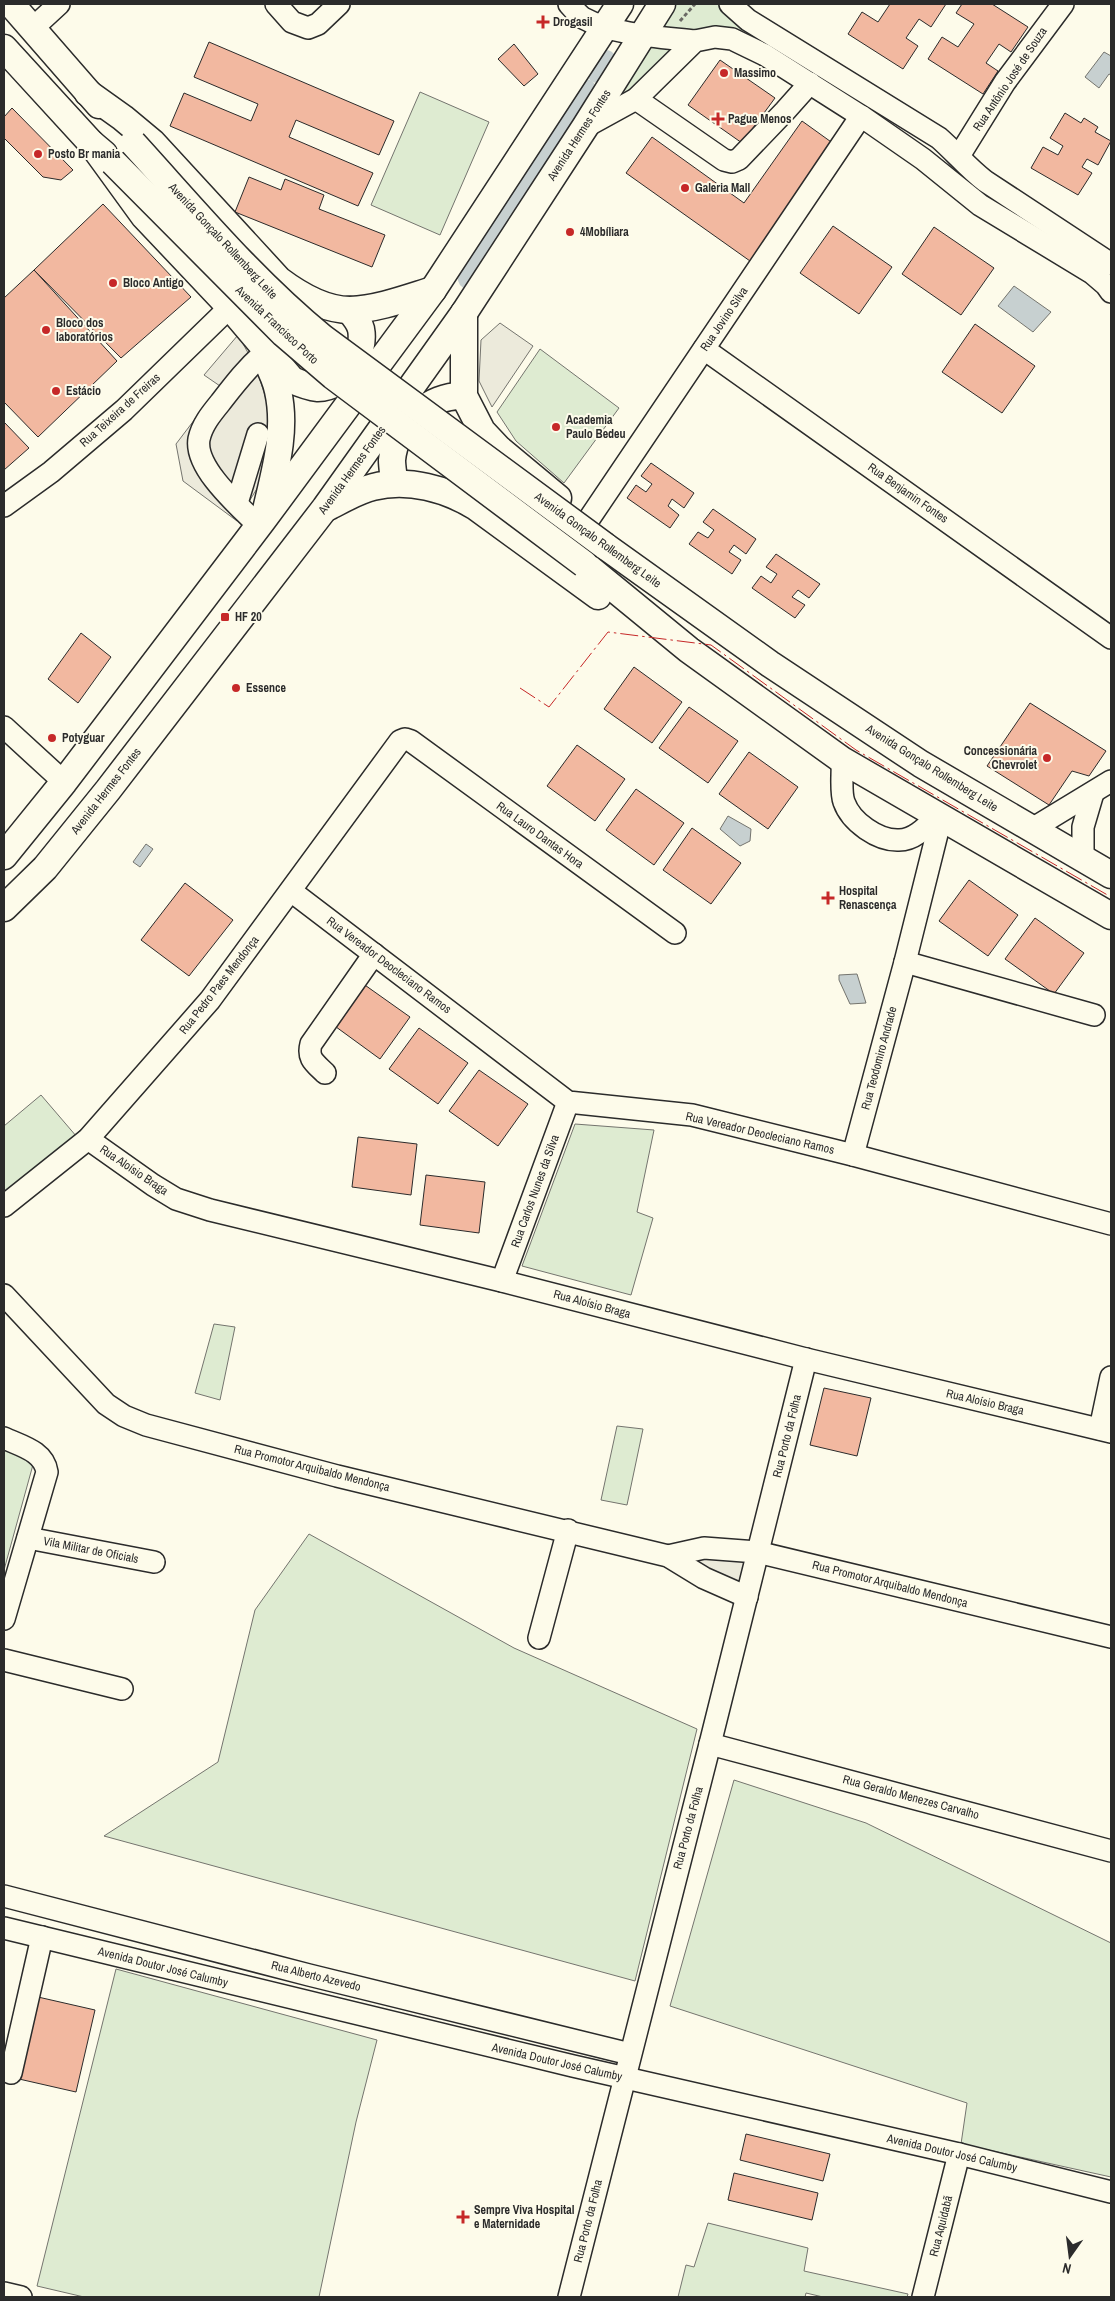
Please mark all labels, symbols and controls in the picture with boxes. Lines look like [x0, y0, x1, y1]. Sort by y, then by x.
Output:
place label: Drogasil [553, 14, 593, 30]
marker: Drogasil [537, 16, 549, 28]
street label: Rua Antônio José de Souza [969, 24, 1051, 134]
place label: Massimo [734, 65, 776, 81]
marker: Massimo [718, 67, 730, 79]
street label: Avenida Hermes Fontes [543, 86, 614, 184]
place label: Pague Menos [728, 111, 792, 127]
marker: Pague Menos [712, 113, 724, 125]
place label: Posto Br mania [48, 146, 121, 162]
marker: Posto Br mania [32, 148, 44, 160]
street label: Avenida Gonçalo Rollemberg Leite [164, 179, 281, 302]
place label: Galeria Mall [695, 180, 751, 196]
marker: Galeria Mall [679, 182, 691, 194]
place label: 4Mobíliara [580, 224, 629, 240]
marker: 4Mobíliara [564, 226, 576, 238]
place label: Bloco Antigo [123, 275, 184, 291]
marker: Bloco Antigo [107, 277, 119, 289]
street label: Avenida Francisco Porto [231, 282, 322, 368]
street label: Rua Jovino Silva [697, 283, 752, 354]
place label: Bloco dos laboratórios [56, 315, 113, 345]
marker: Bloco dos laboratórios [40, 324, 52, 336]
street label: Rua Teixeira de Freiras [76, 369, 164, 450]
place label: Estácio [66, 383, 101, 399]
marker: Estácio [50, 385, 62, 397]
place label: Academia Paulo Bedeu [566, 412, 626, 442]
marker: Academia Paulo Bedeu [550, 421, 562, 433]
street label: Avenida Hermes Fontes [314, 423, 390, 518]
street label: Rua Benjamin Fontes [865, 459, 951, 527]
street label: Avenida Gonçalo Rollemberg Leite [531, 488, 665, 591]
place label: HF 20 [235, 609, 262, 625]
marker: HF 20 [219, 611, 231, 623]
place label: Essence [246, 680, 286, 696]
marker: Essence [230, 682, 242, 694]
street label: Avenida Gonçalo Rollemberg Leite [862, 720, 1001, 815]
place label: Potyguar [62, 730, 105, 746]
marker: Potyguar [46, 732, 58, 744]
place label: Concessionária Chevrolet [964, 743, 1038, 773]
street label: Avenida Hermes Fontes [67, 744, 145, 838]
marker: Concessionária Chevrolet [1041, 752, 1053, 764]
street label: Rua Lauro Dantas Hora [493, 798, 587, 872]
place label: Hospital Renascença [839, 883, 897, 913]
marker: Hospital Renascença [821, 891, 835, 905]
street label: Rua Vereador Deocleciano Ramos [323, 913, 455, 1017]
street label: Rua Pedro Paes Mendonça [175, 932, 263, 1038]
street label: Rua Teodomiro Andrade [857, 1004, 901, 1112]
street label: Rua Vereador Deocleciano Ramos [684, 1108, 836, 1158]
street label: Rua Carlos Nunes da Silva [507, 1132, 563, 1250]
street label: Rua Aloísio Braga [97, 1141, 172, 1199]
street label: Rua Aloísio Braga [552, 1286, 633, 1322]
street label: Rua Aloísio Braga [945, 1385, 1026, 1419]
street label: Rua Porto da Folha [769, 1392, 805, 1479]
street label: Rua Promotor Arquibaldo Mendonça [233, 1441, 392, 1495]
street label: Vila Militar de Oficials [42, 1533, 140, 1567]
street label: Rua Promotor Arquibaldo Mendonça [811, 1557, 970, 1611]
street label: Rua Geraldo Menezes Carvalho [841, 1771, 981, 1823]
street label: Rua Porto da Folha [669, 1784, 707, 1871]
street label: Avenida Doutor José Calumby [95, 1943, 230, 1991]
street label: Rua Alberto Azevedo [269, 1957, 363, 1995]
street label: Avenida Doutor José Calumby [489, 2039, 624, 2085]
street label: Avenida Doutor José Calumby [884, 2130, 1019, 2176]
street label: Rua Porto da Folha [570, 2177, 606, 2264]
street label: Rua Aquidabã [926, 2193, 956, 2258]
place label: Sempre Viva Hospital e Maternidade [474, 2202, 575, 2232]
marker: Sempre Viva Hospital e Maternidade [456, 2210, 470, 2224]
north arrow [1045, 2231, 1095, 2281]
text: N [1061, 2259, 1073, 2278]

